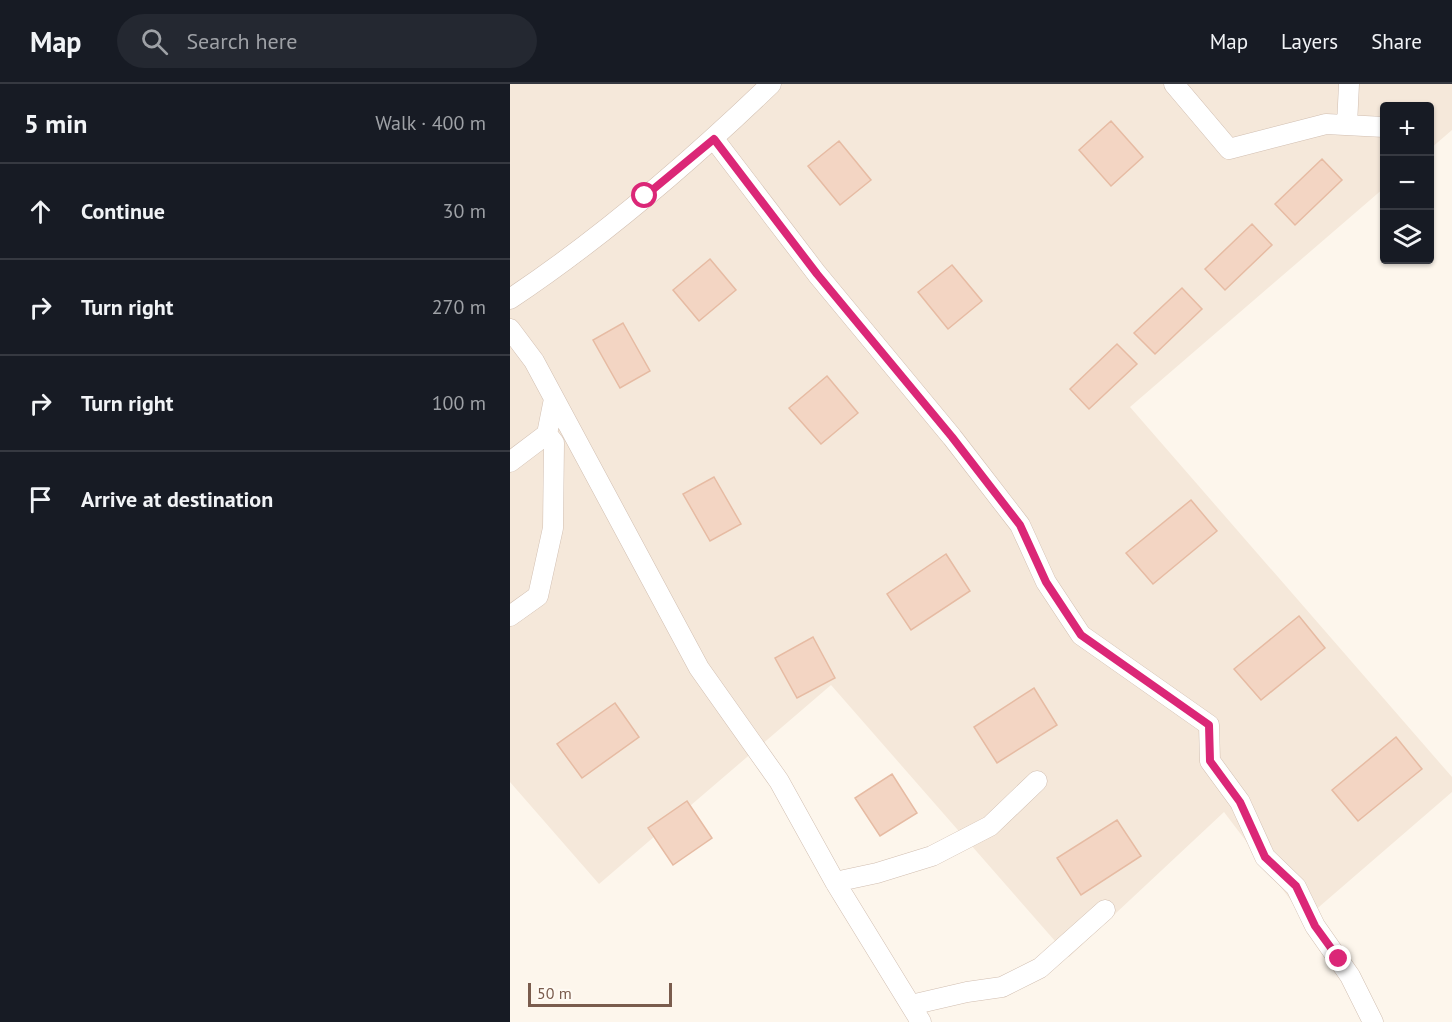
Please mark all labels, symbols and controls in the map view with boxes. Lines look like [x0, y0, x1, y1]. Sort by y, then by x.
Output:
search box [117, 14, 537, 68]
text: Map [30, 23, 81, 60]
icon: search [138, 25, 171, 58]
text: Search here [186, 27, 297, 55]
text: Map [1210, 28, 1248, 55]
text: Layers [1281, 28, 1338, 55]
text: Share [1371, 28, 1422, 55]
map controls [1380, 102, 1434, 264]
button: + [1380, 102, 1434, 156]
text: 5 min [24, 107, 87, 140]
text: Walk · 400 m [375, 110, 486, 136]
button: − [1380, 156, 1434, 210]
route start [631, 182, 657, 208]
icon: ahead [24, 195, 57, 228]
text: Continue [81, 197, 165, 225]
text: 30 m [443, 198, 486, 224]
button: layers [1380, 210, 1434, 264]
icon: right [24, 291, 57, 324]
text: Turn right [81, 293, 173, 321]
text: 270 m [432, 294, 486, 320]
icon: right [24, 387, 57, 420]
text: Turn right [81, 389, 173, 417]
text: 100 m [432, 390, 486, 416]
icon: arrive [24, 483, 57, 516]
text: Arrive at destination [81, 485, 273, 513]
route end [1325, 945, 1351, 971]
scale bar [528, 980, 672, 1008]
text: 50 m [537, 983, 572, 1003]

